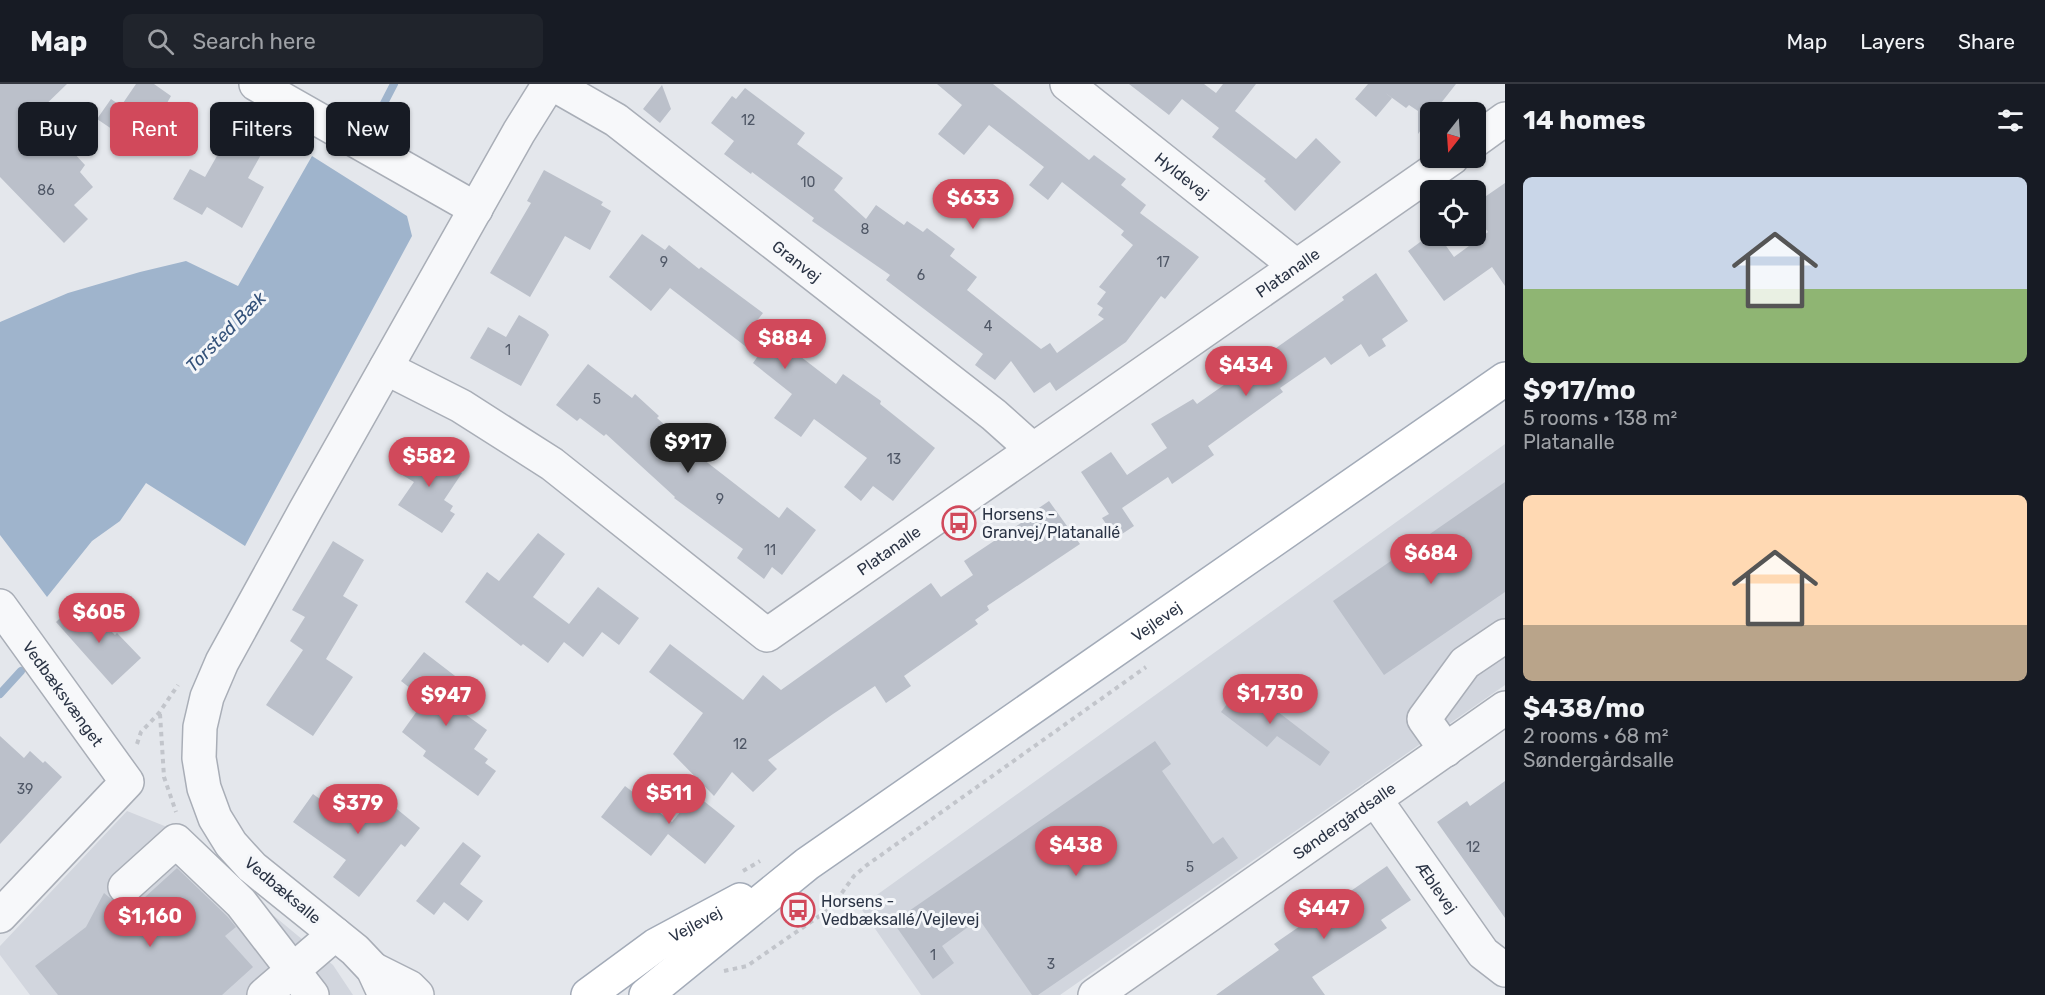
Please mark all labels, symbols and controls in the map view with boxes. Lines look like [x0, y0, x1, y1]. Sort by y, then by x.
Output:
search box [123, 14, 543, 68]
text: Map [30, 25, 87, 58]
icon: search [144, 25, 177, 58]
text: Search here [192, 28, 316, 55]
text: Map [1786, 29, 1827, 54]
text: Layers [1860, 29, 1925, 54]
text: Share [1958, 29, 2015, 54]
chip: Buy [18, 102, 98, 156]
chip: Rent [110, 102, 198, 156]
chip: Filters [210, 102, 314, 156]
chip: New [326, 102, 410, 156]
north arrow [1420, 102, 1486, 168]
map controls [1420, 102, 1486, 246]
icon: filters [1994, 104, 2027, 137]
text: 14 homes [1523, 105, 1646, 136]
house number: 12 [741, 112, 755, 129]
street label: Hyldevej [1151, 149, 1213, 203]
house number: 10 [801, 174, 816, 191]
pin: $633 [937, 179, 1009, 230]
button: locate [1420, 180, 1486, 246]
house number: 86 [37, 182, 55, 199]
text: $633 [947, 186, 999, 210]
icon: home [1721, 216, 1829, 324]
house number: 8 [861, 221, 870, 238]
street label: Granvej [768, 237, 825, 287]
street label: Platanalle [1252, 244, 1323, 302]
house number: 9 [660, 254, 668, 271]
house number: 17 [1156, 254, 1170, 271]
house number: 6 [917, 267, 925, 284]
water label: Torsted Bæk [181, 287, 271, 377]
house number: 4 [984, 318, 993, 335]
pin: $884 [749, 319, 821, 370]
text: $884 [758, 326, 812, 350]
house number: 1 [505, 342, 511, 359]
pin: $434 [1210, 346, 1282, 397]
text: $434 [1219, 353, 1273, 377]
text: $917/mo [1523, 375, 1636, 406]
house number: 5 [593, 391, 601, 408]
text: 5 rooms · 138 m² [1523, 406, 1677, 430]
pin: $917 [652, 423, 724, 474]
text: $917 [664, 430, 712, 454]
text: Platanalle [1523, 430, 1615, 454]
pin: $582 [393, 437, 465, 488]
text: $582 [403, 444, 455, 468]
house number: 13 [887, 451, 901, 468]
house number: 9 [716, 491, 724, 508]
bus stop icon: Horsens - Granvej/Platanallé [941, 505, 977, 541]
place label: Horsens - Granvej/Platanallé [982, 505, 1120, 542]
street label: Platanalle [853, 522, 925, 579]
pin: $684 [1395, 534, 1467, 585]
icon: home [1721, 534, 1829, 642]
text: $684 [1404, 541, 1458, 565]
house number: 11 [764, 542, 776, 559]
pin: $605 [63, 593, 135, 644]
street label: Vejlevej [1128, 598, 1185, 646]
text: $605 [73, 600, 125, 624]
street label: Vedbæksvænget [18, 638, 107, 750]
pin: $1,730 [1221, 674, 1319, 725]
pin: $947 [410, 676, 482, 727]
text: $1,730 [1237, 681, 1303, 705]
text: $947 [421, 683, 471, 707]
text: $438/mo [1523, 693, 1645, 724]
text: 2 rooms · 68 m² [1523, 724, 1669, 748]
house number: 12 [733, 736, 747, 753]
text: Søndergårdsalle [1523, 748, 1674, 772]
pin: $511 [633, 774, 705, 825]
street label: Søndergårdsalle [1289, 779, 1399, 864]
house number: 39 [17, 781, 33, 798]
text: $511 [646, 781, 692, 805]
pin: $379 [322, 784, 394, 835]
text: $379 [333, 791, 383, 815]
pin: $438 [1040, 826, 1112, 877]
text: $438 [1049, 833, 1103, 857]
house number: 12 [1466, 839, 1480, 856]
street label: Vedbæksalle [241, 853, 325, 928]
street label: Æblevej [1412, 858, 1461, 917]
house number: 5 [1186, 859, 1194, 876]
pin: $447 [1288, 889, 1360, 940]
bus stop icon: Horsens - Vedbæksallé/Vejlevej [780, 892, 816, 928]
place label: Horsens - Vedbæksallé/Vejlevej [821, 892, 979, 929]
text: $447 [1298, 896, 1350, 920]
pin: $1,160 [101, 897, 199, 948]
street label: Vejlevej [666, 903, 725, 946]
text: $1,160 [118, 904, 182, 928]
house number: 1 [930, 947, 936, 964]
house number: 3 [1047, 956, 1055, 973]

